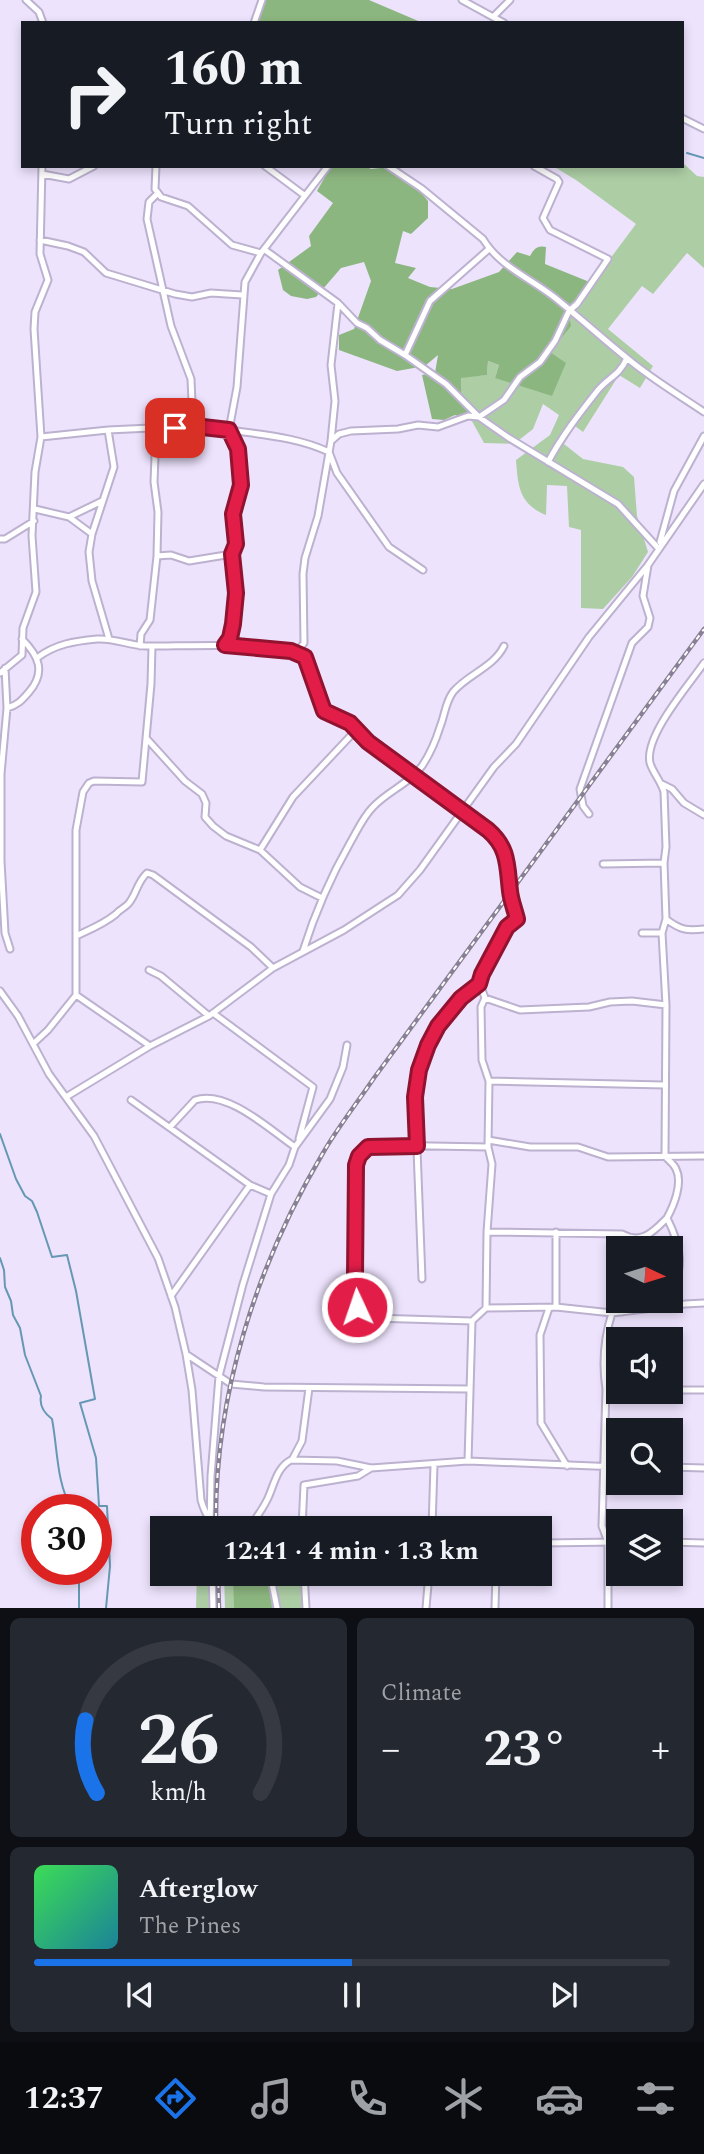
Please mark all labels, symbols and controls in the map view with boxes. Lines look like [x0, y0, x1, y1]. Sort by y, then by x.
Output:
text: 160 m [164, 32, 303, 107]
icon: right [49, 49, 140, 140]
text: Turn right [164, 100, 312, 149]
pin [145, 398, 205, 458]
icon: arrive [156, 409, 194, 447]
north arrow [606, 1236, 682, 1312]
map controls [606, 1236, 683, 1586]
position arrow [320, 1270, 394, 1344]
button: sound [606, 1327, 683, 1404]
button: search [606, 1418, 683, 1495]
speed limit sign: 30 [21, 1494, 112, 1585]
button: layers [606, 1509, 683, 1586]
text: 12:41 · 4 min · 1.3 km [223, 1531, 479, 1571]
text: Climate [381, 1676, 462, 1711]
text: 26 [138, 1687, 219, 1798]
text: 23° [483, 1710, 568, 1789]
text: − [381, 1721, 400, 1779]
text: + [651, 1721, 670, 1779]
text: km/h [150, 1774, 207, 1812]
text: Afterglow [139, 1869, 258, 1909]
text: The Pines [139, 1909, 241, 1944]
icon: previous [121, 1976, 159, 2014]
icon: pause [333, 1976, 371, 2014]
icon: next [545, 1976, 583, 2014]
text: 12:37 [24, 2074, 104, 2123]
icon: directions [151, 2074, 200, 2123]
icon: music [247, 2074, 296, 2123]
icon: phone [343, 2074, 392, 2123]
icon: climate [439, 2074, 488, 2123]
icon: car [535, 2074, 584, 2123]
icon: filters [631, 2074, 680, 2123]

